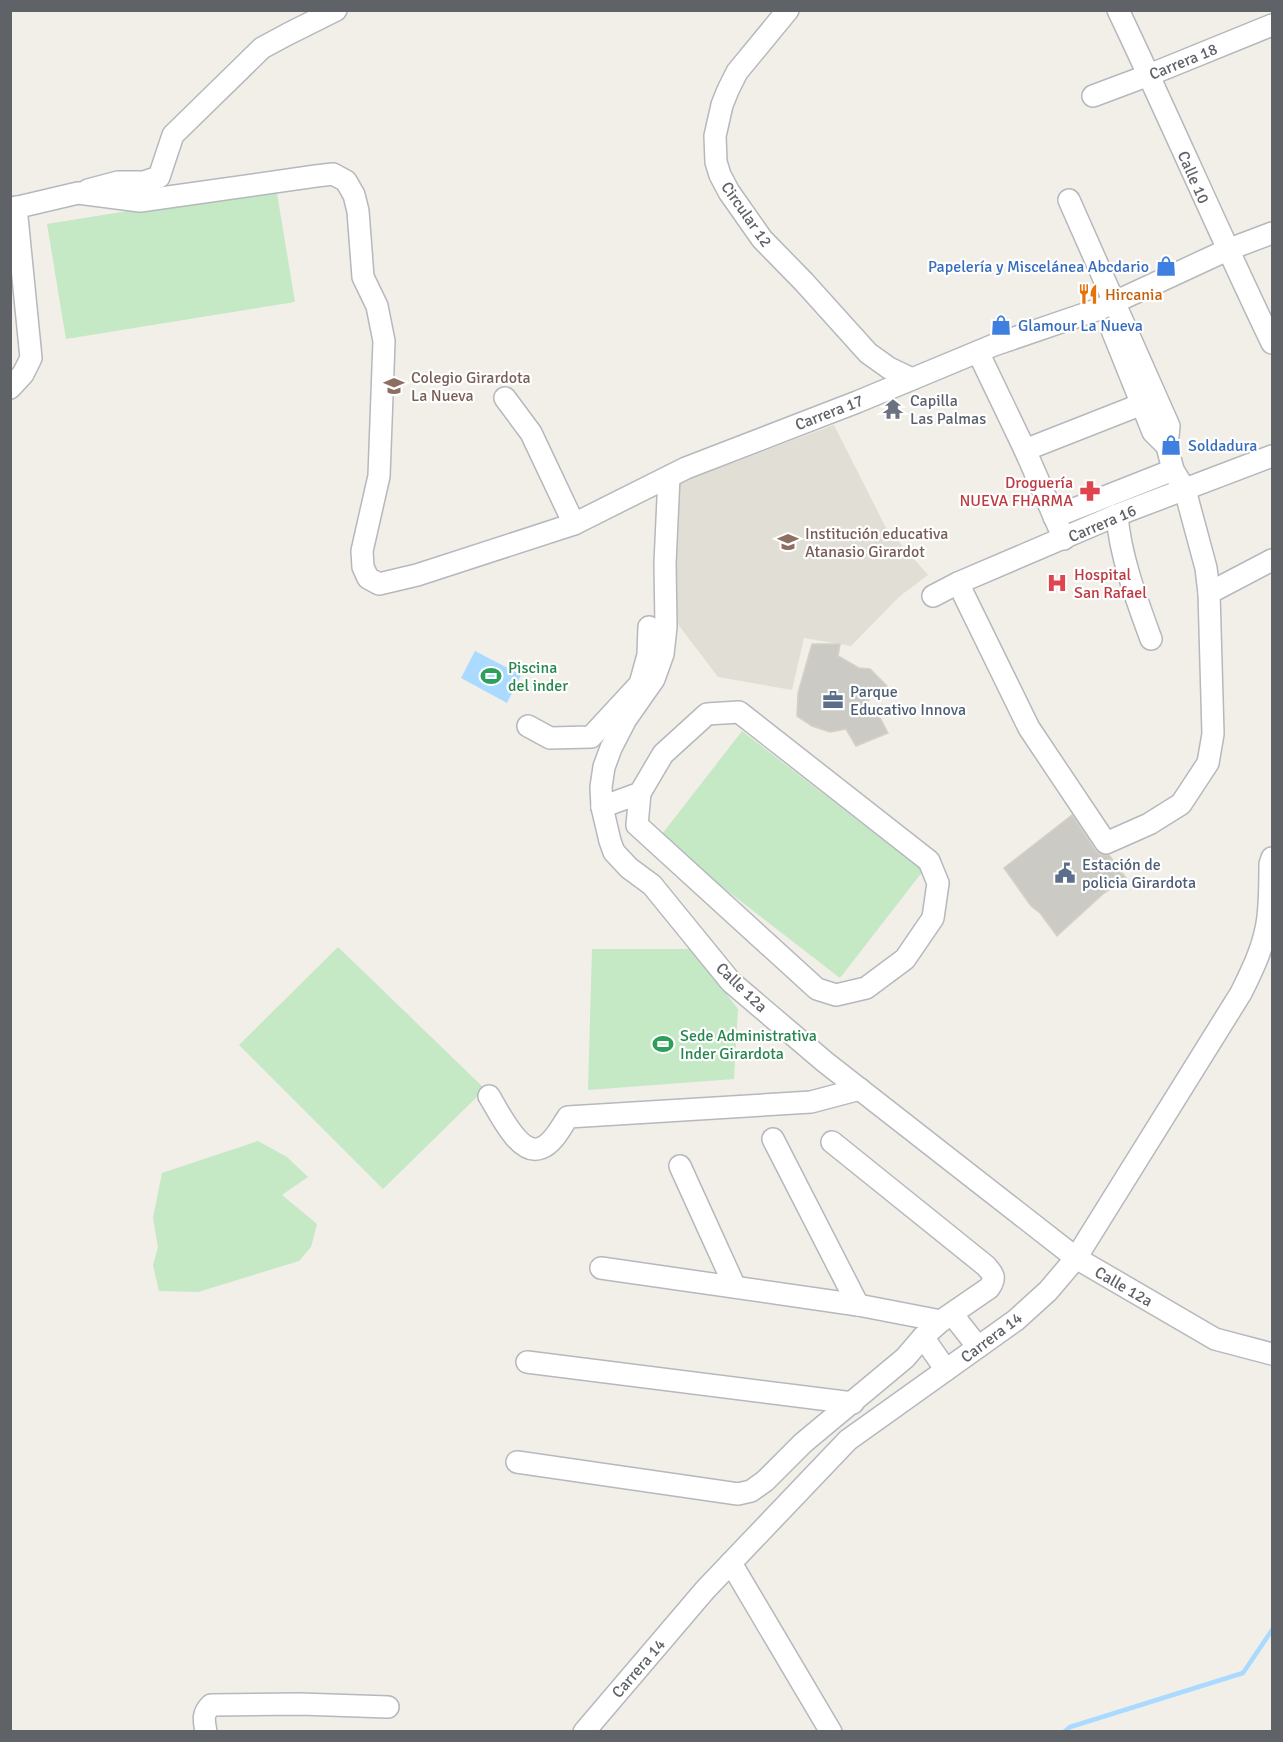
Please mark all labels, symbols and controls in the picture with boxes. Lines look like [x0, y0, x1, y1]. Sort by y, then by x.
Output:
street label: Carrera 18 [1146, 39, 1220, 85]
street label: Calle 10 [1173, 148, 1214, 207]
street label: Circular 12 [716, 178, 776, 251]
shop icon: Papelería y Miscelánea Abcdario [1154, 254, 1178, 278]
place label: Papelería y Miscelánea Abcdario [928, 257, 1149, 277]
restaurant icon: Hircania [1076, 282, 1100, 306]
place label: Hircania [1105, 285, 1163, 305]
shop icon: Glamour La Nueva [989, 313, 1013, 337]
place label: Glamour La Nueva [1018, 316, 1143, 336]
place label: Colegio Girardota La Nueva [411, 368, 531, 406]
school or university icon: Colegio Girardota La Nueva [382, 374, 406, 398]
street label: Carrera 17 [792, 391, 866, 435]
place label: Capilla Las Palmas [910, 391, 986, 429]
temple icon: Capilla Las Palmas [881, 397, 905, 421]
shop icon: Soldadura [1159, 433, 1183, 457]
place label: Soldadura [1188, 436, 1257, 456]
place label: Droguería NUEVA FHARMA [959, 473, 1073, 511]
pharmacy icon: Droguería NUEVA FHARMA [1078, 479, 1102, 503]
street label: Carrera 16 [1065, 501, 1139, 547]
place label: Institución educativa Atanasio Girardot [805, 524, 948, 562]
school or university icon: Institución educativa Atanasio Girardot [776, 530, 800, 554]
place label: Hospital San Rafael [1074, 565, 1147, 603]
hospital icon: Hospital San Rafael [1045, 571, 1069, 595]
place label: Piscina del inder [508, 658, 568, 696]
sports icon: Piscina del inder [479, 664, 503, 688]
place label: Parque Educativo Innova [850, 682, 966, 720]
office icon: Parque Educativo Innova [821, 688, 845, 712]
place label: Estación de policia Girardota [1082, 855, 1196, 893]
public building icon: Estación de policia Girardota [1053, 861, 1077, 885]
street label: Calle 12a [711, 958, 771, 1017]
place label: Sede Administrativa Inder Girardota [680, 1026, 817, 1064]
sports icon: Sede Administrativa Inder Girardota [651, 1032, 675, 1056]
street label: Calle 12a [1091, 1262, 1156, 1311]
street label: Carrera 14 [957, 1308, 1027, 1367]
street label: Carrera 14 [608, 1635, 670, 1702]

